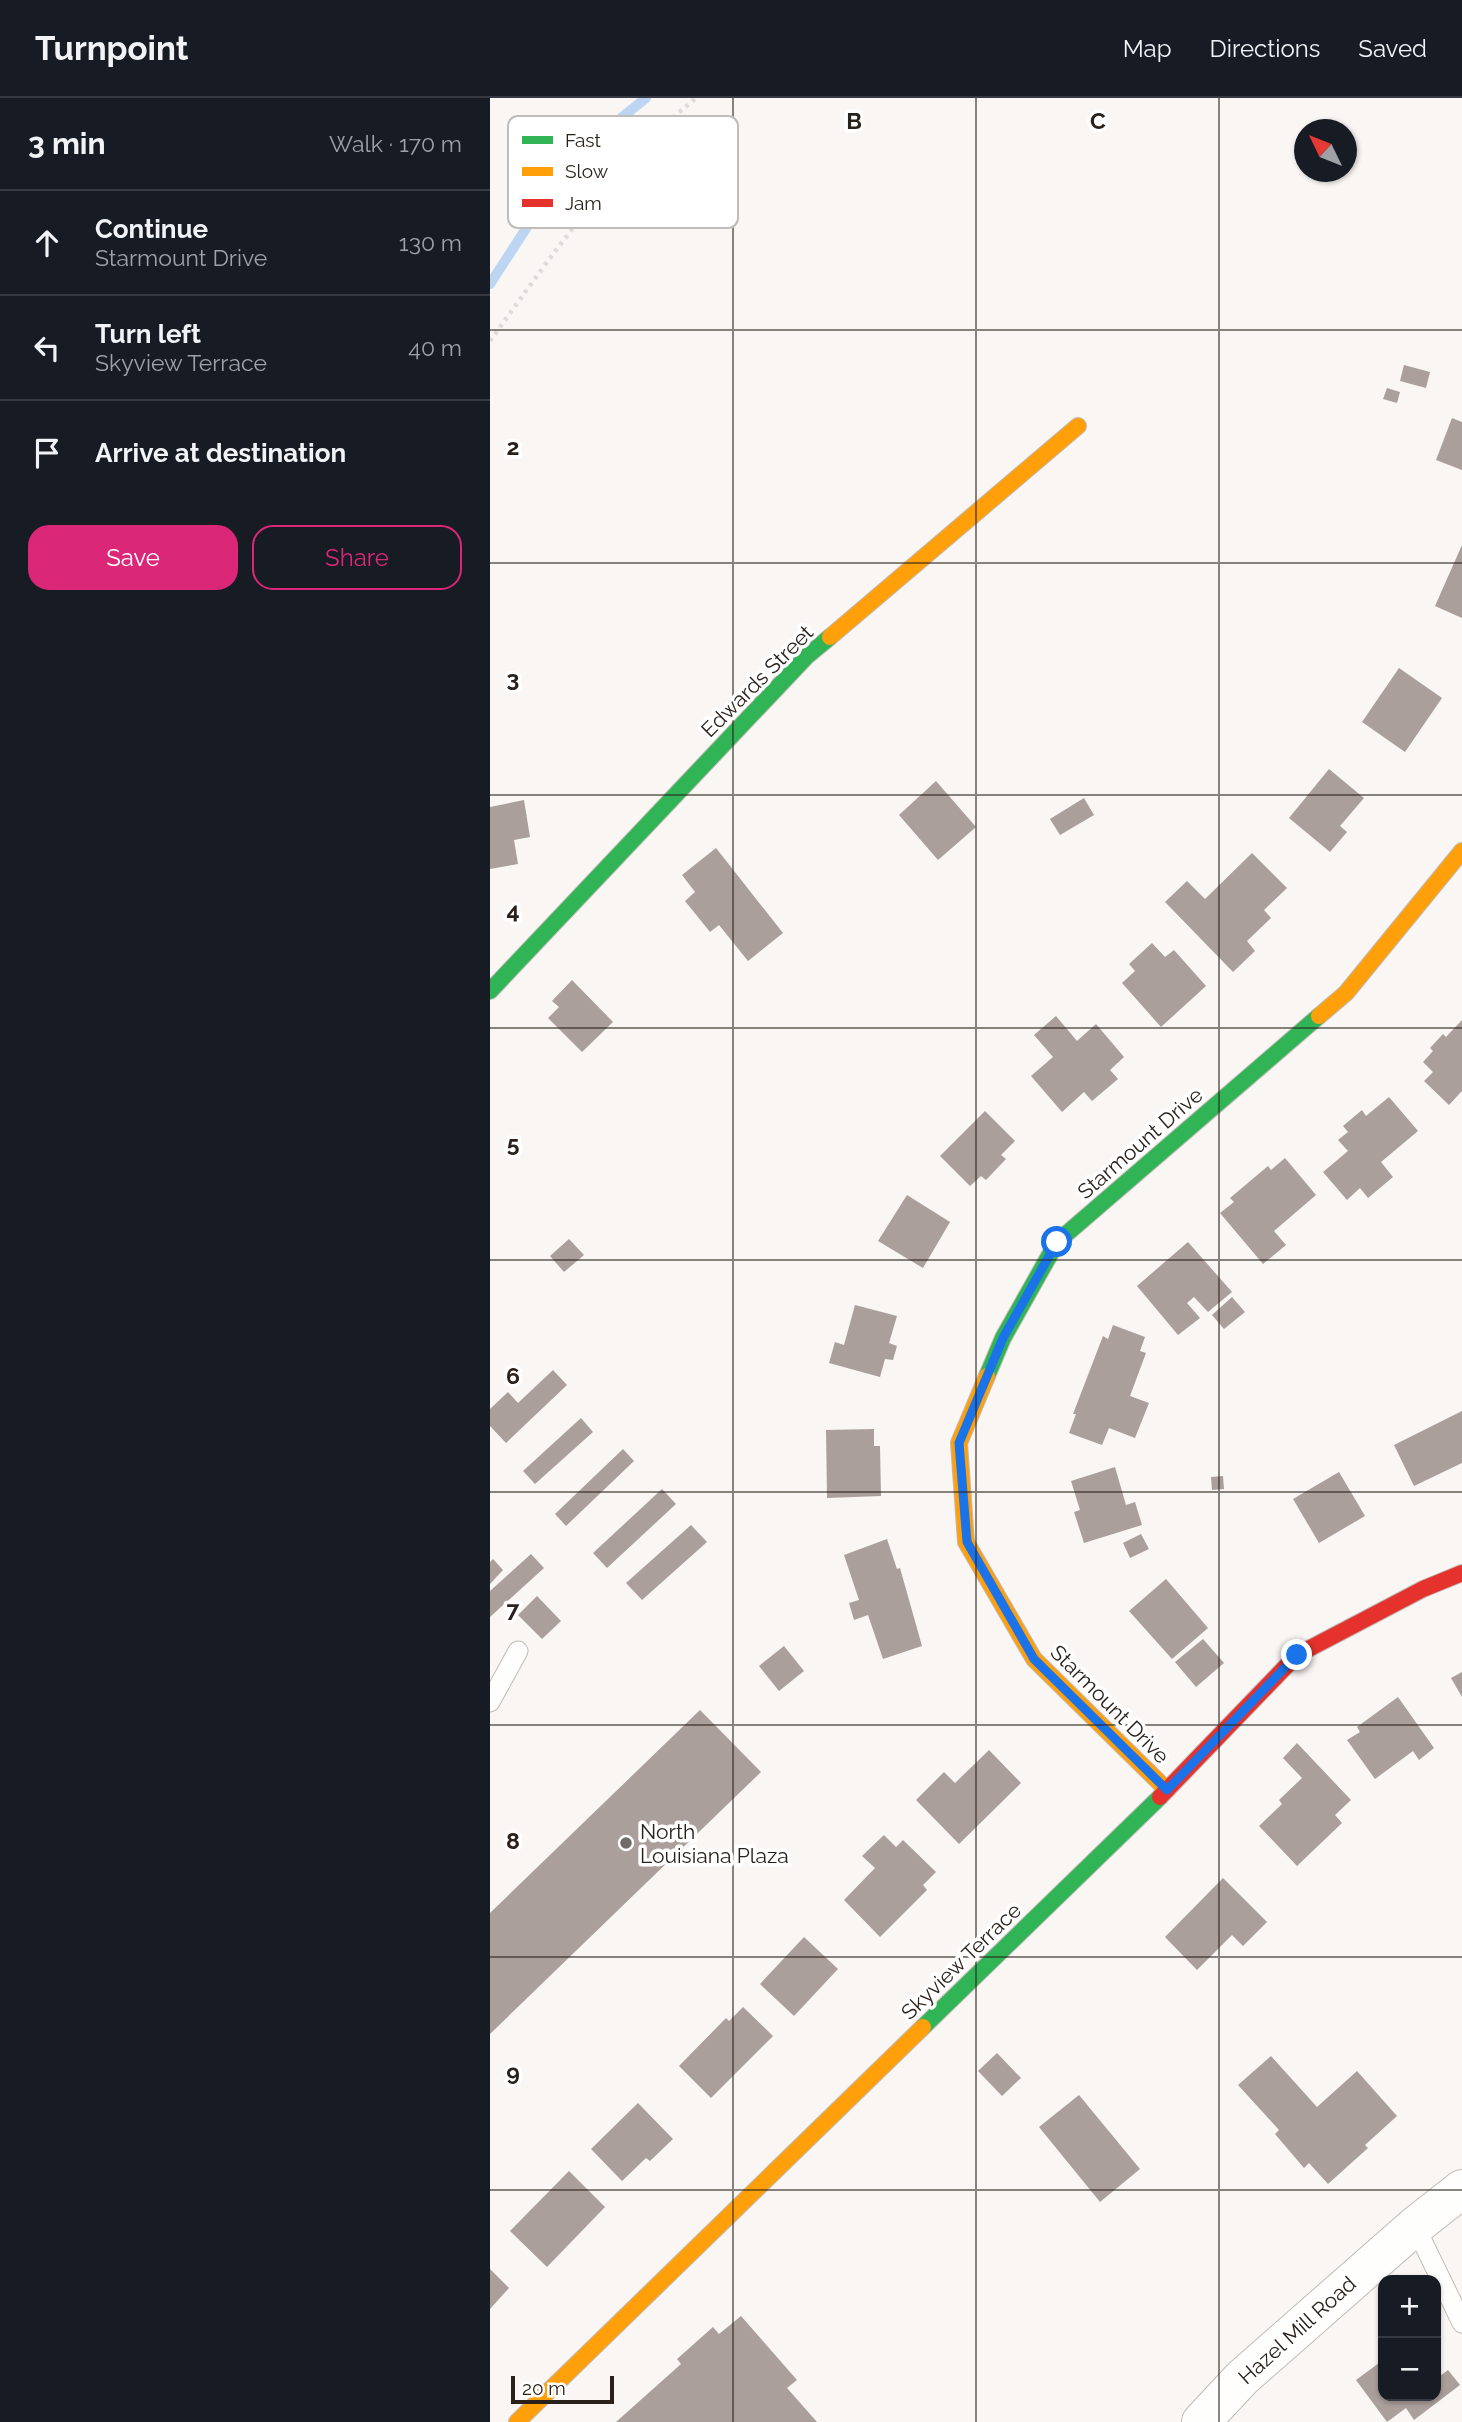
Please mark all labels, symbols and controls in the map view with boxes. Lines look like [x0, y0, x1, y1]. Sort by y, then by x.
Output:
text: Turnpoint [35, 29, 188, 68]
text: Map [1123, 34, 1172, 63]
text: Directions [1210, 34, 1320, 63]
text: Saved [1358, 34, 1427, 63]
text: B [846, 107, 862, 134]
text: C [1090, 107, 1106, 134]
legend [508, 116, 738, 228]
north arrow [1294, 119, 1357, 182]
text: 3 min [28, 126, 106, 161]
text: Fast [565, 129, 601, 151]
text: Walk · 170 m [329, 130, 462, 157]
text: Slow [565, 160, 609, 182]
text: Jam [565, 192, 602, 214]
text: Continue [95, 214, 208, 244]
icon: ahead [28, 224, 66, 262]
text: 130 m [399, 229, 462, 256]
text: Starmount Drive [95, 244, 267, 271]
text: Turn left [95, 319, 201, 349]
icon: left [28, 329, 66, 367]
text: 40 m [408, 334, 462, 361]
text: Skyview Terrace [95, 349, 267, 376]
text: 2 [507, 433, 519, 460]
icon: arrive [28, 434, 66, 472]
text: Arrive at destination [95, 438, 346, 468]
button: Save [28, 525, 238, 590]
button: Share [252, 525, 462, 590]
street label: Edwards Street [696, 620, 818, 742]
text: 3 [507, 665, 519, 692]
text: 4 [506, 897, 520, 924]
street label: Starmount Drive [1072, 1082, 1208, 1204]
text: 5 [507, 1130, 520, 1157]
route start [1041, 1226, 1072, 1257]
text: 6 [506, 1362, 520, 1389]
text: 7 [507, 1595, 520, 1622]
route end [1281, 1639, 1312, 1670]
street label: Starmount Drive [1046, 1640, 1174, 1768]
place label: North Louisiana Plaza [640, 1819, 789, 1868]
text: 8 [506, 1827, 520, 1854]
marker: North Louisiana Plaza [618, 1835, 634, 1851]
street label: Skyview Terrace [896, 1897, 1026, 2025]
text: 9 [506, 2059, 520, 2086]
street label: Hazel Mill Road [1233, 2271, 1361, 2389]
map controls [1378, 2275, 1441, 2401]
button: + [1378, 2275, 1441, 2338]
button: − [1378, 2338, 1441, 2401]
scale bar [511, 2373, 614, 2405]
text: 20 m [522, 2377, 566, 2399]

